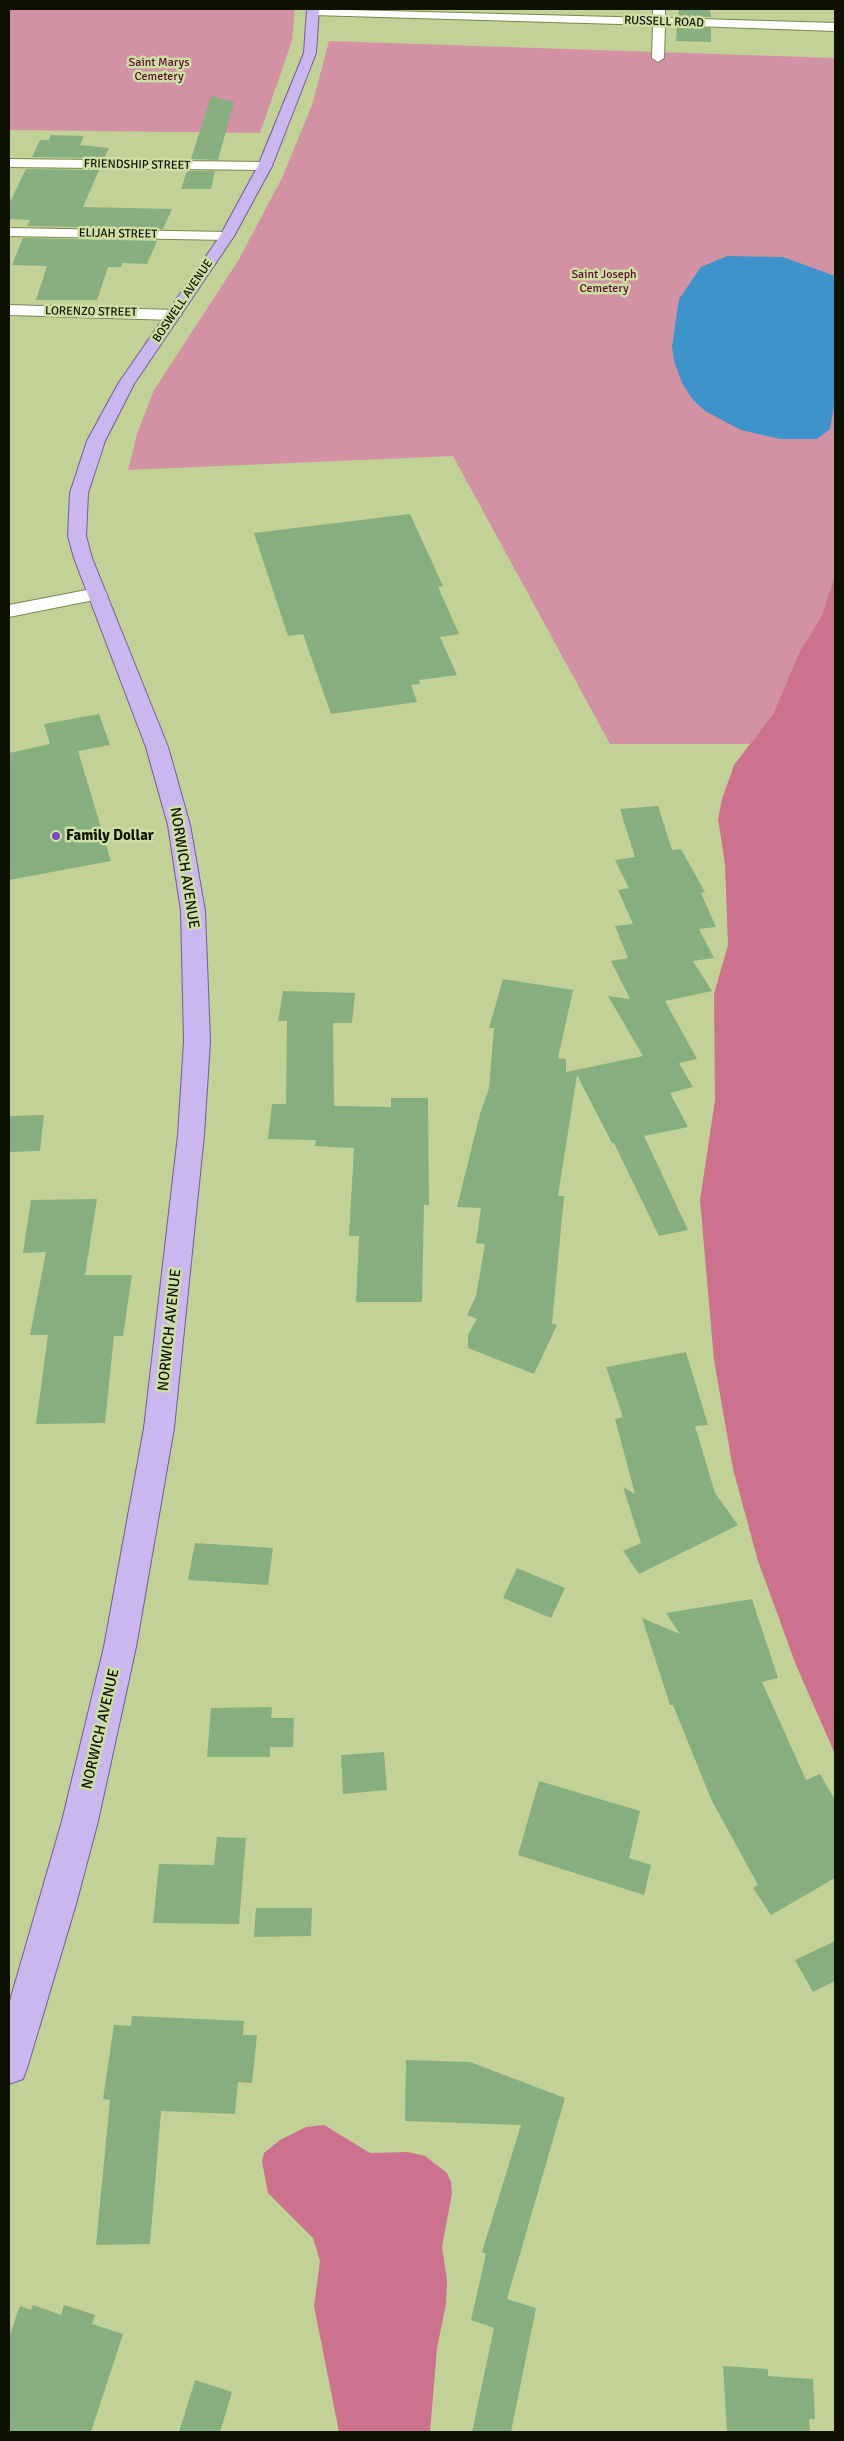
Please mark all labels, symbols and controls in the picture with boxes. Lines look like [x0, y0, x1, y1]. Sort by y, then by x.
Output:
street label: RUSSELL ROAD [624, 13, 704, 31]
park label: Saint Marys Cemetery [129, 56, 189, 84]
street label: FRIENDSHIP STREET [84, 157, 190, 173]
street label: ELIJAH STREET [79, 226, 157, 242]
street label: BOSWELL AVENUE [150, 257, 216, 345]
park label: Saint Joseph Cemetery [571, 268, 637, 296]
street label: LORENZO STREET [45, 304, 137, 320]
street label: NORWICH AVENUE [166, 806, 202, 930]
place label: Family Dollar [66, 827, 154, 845]
marker: Family Dollar [50, 830, 62, 842]
street label: NORWICH AVENUE [155, 1268, 185, 1392]
street label: NORWICH AVENUE [78, 1667, 124, 1791]

